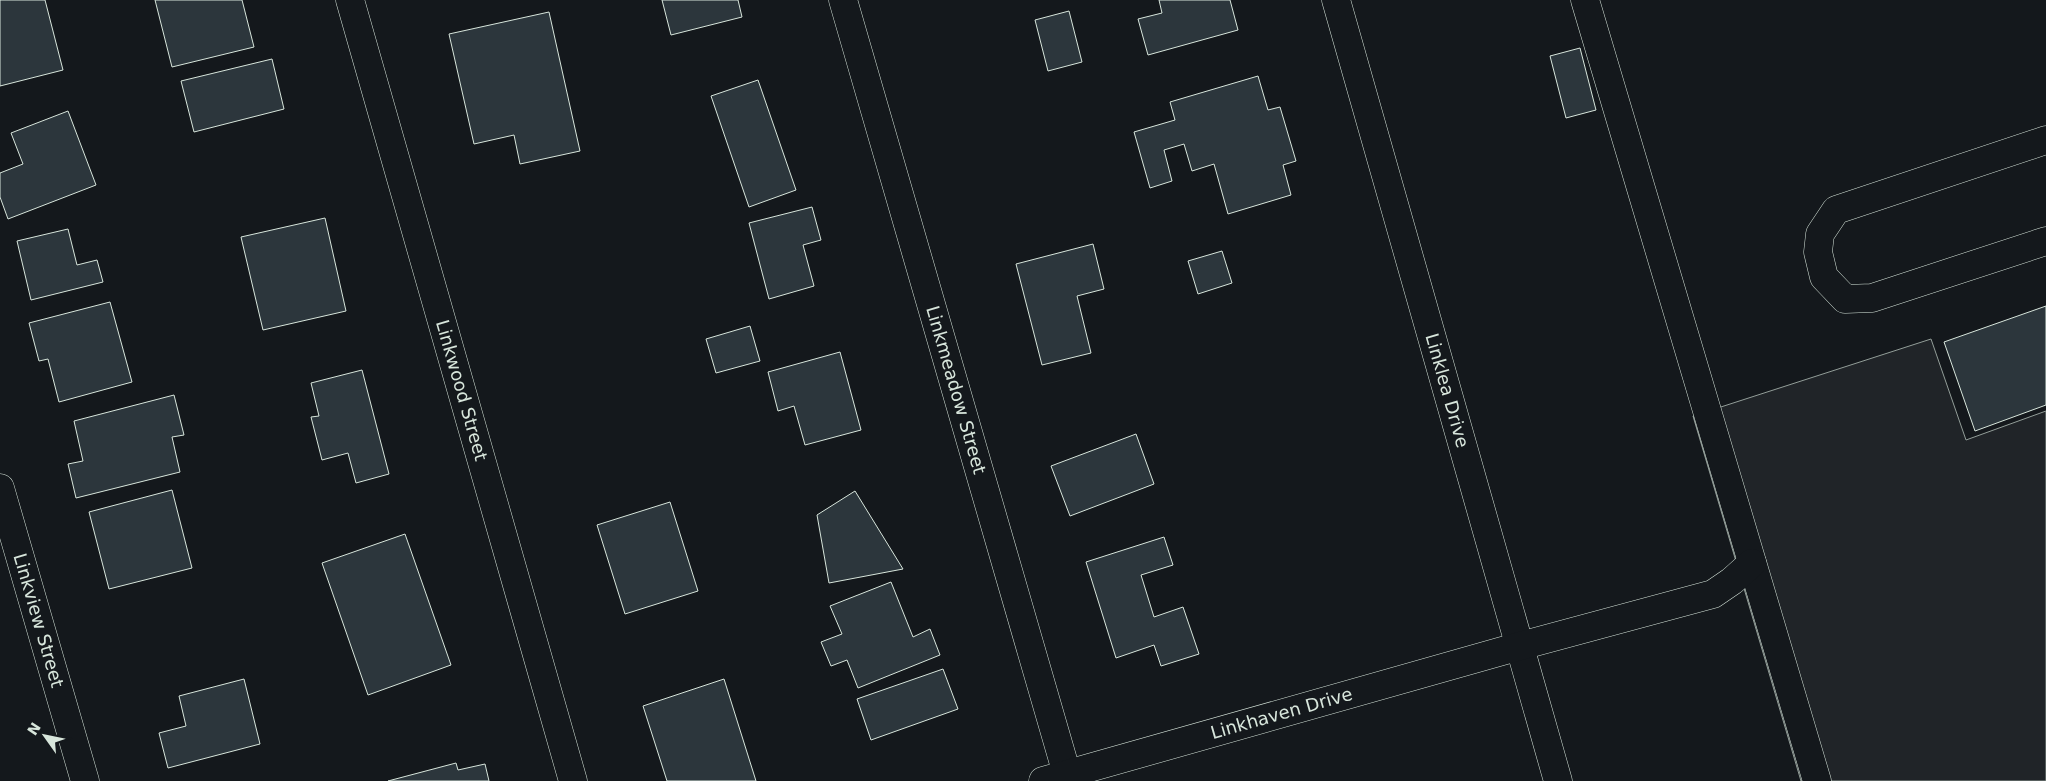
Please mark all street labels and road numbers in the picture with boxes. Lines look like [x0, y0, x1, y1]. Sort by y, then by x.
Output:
street label: Linkmeadow Street [922, 303, 991, 476]
street label: Linkwood Street [432, 317, 492, 463]
street label: Linklea Drive [1421, 331, 1474, 450]
street label: Linkview Street [10, 551, 68, 690]
street label: Linkhaven Drive [1208, 683, 1355, 743]

